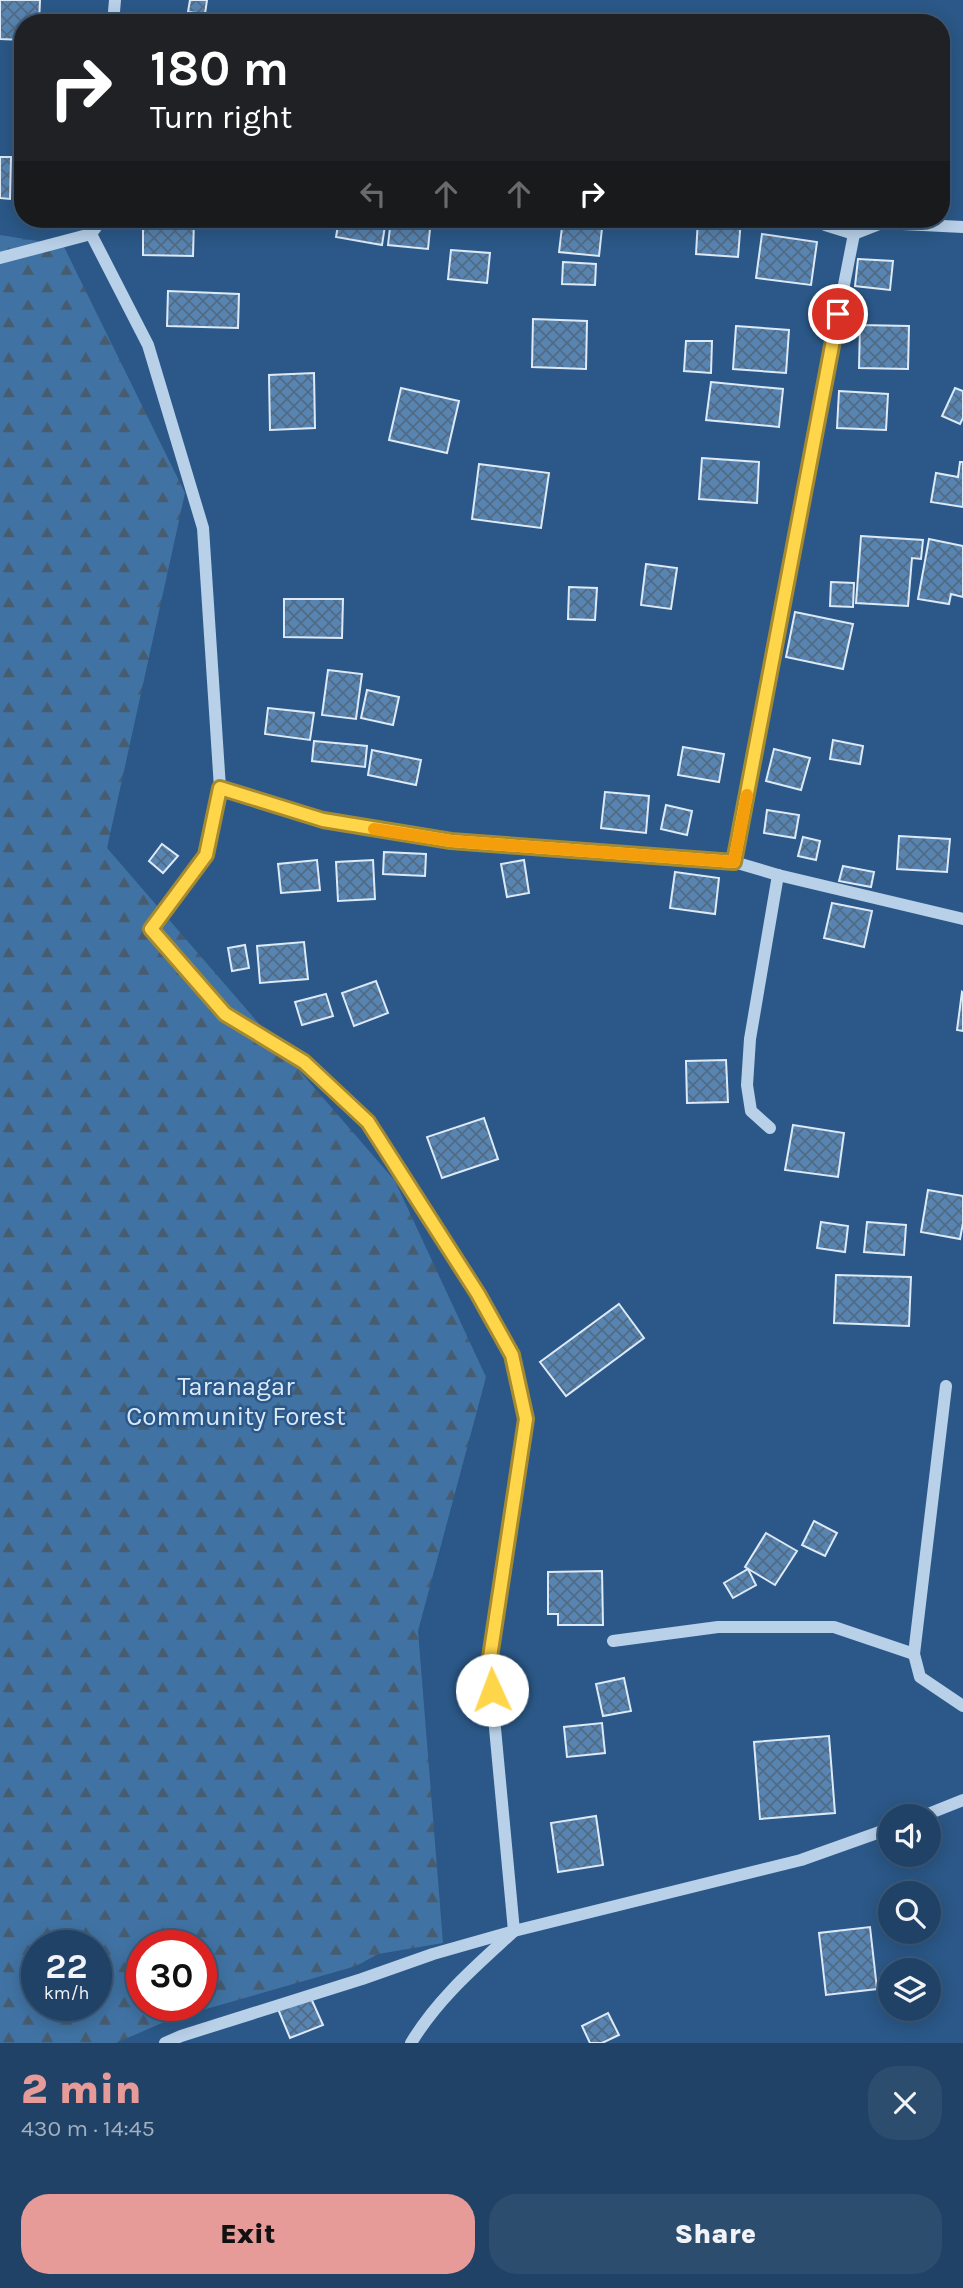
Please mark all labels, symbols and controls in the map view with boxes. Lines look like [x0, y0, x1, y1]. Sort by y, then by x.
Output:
text: 180 m [150, 40, 289, 97]
icon: right [35, 42, 126, 133]
text: Turn right [150, 99, 292, 136]
icon: left [354, 175, 392, 213]
icon: ahead [427, 175, 465, 213]
icon: ahead [500, 175, 538, 213]
icon: right [573, 175, 611, 213]
pin [808, 284, 868, 344]
icon: arrive [819, 295, 857, 333]
park label: Taranagar Community Forest [126, 1371, 346, 1432]
position arrow [455, 1653, 529, 1727]
map controls [878, 1804, 941, 2021]
button: sound [878, 1804, 941, 1867]
button: search [878, 1881, 941, 1944]
speed limit sign: 30 [126, 1930, 217, 2021]
text: 22 [45, 1946, 88, 1987]
button: layers [878, 1958, 941, 2021]
text: km/h [44, 1982, 89, 2004]
text: 2 min [21, 2064, 141, 2114]
button: close [868, 2066, 942, 2140]
text: 430 m · 14:45 [21, 2115, 155, 2142]
button: Exit [21, 2194, 475, 2274]
button: Share [489, 2194, 942, 2274]

